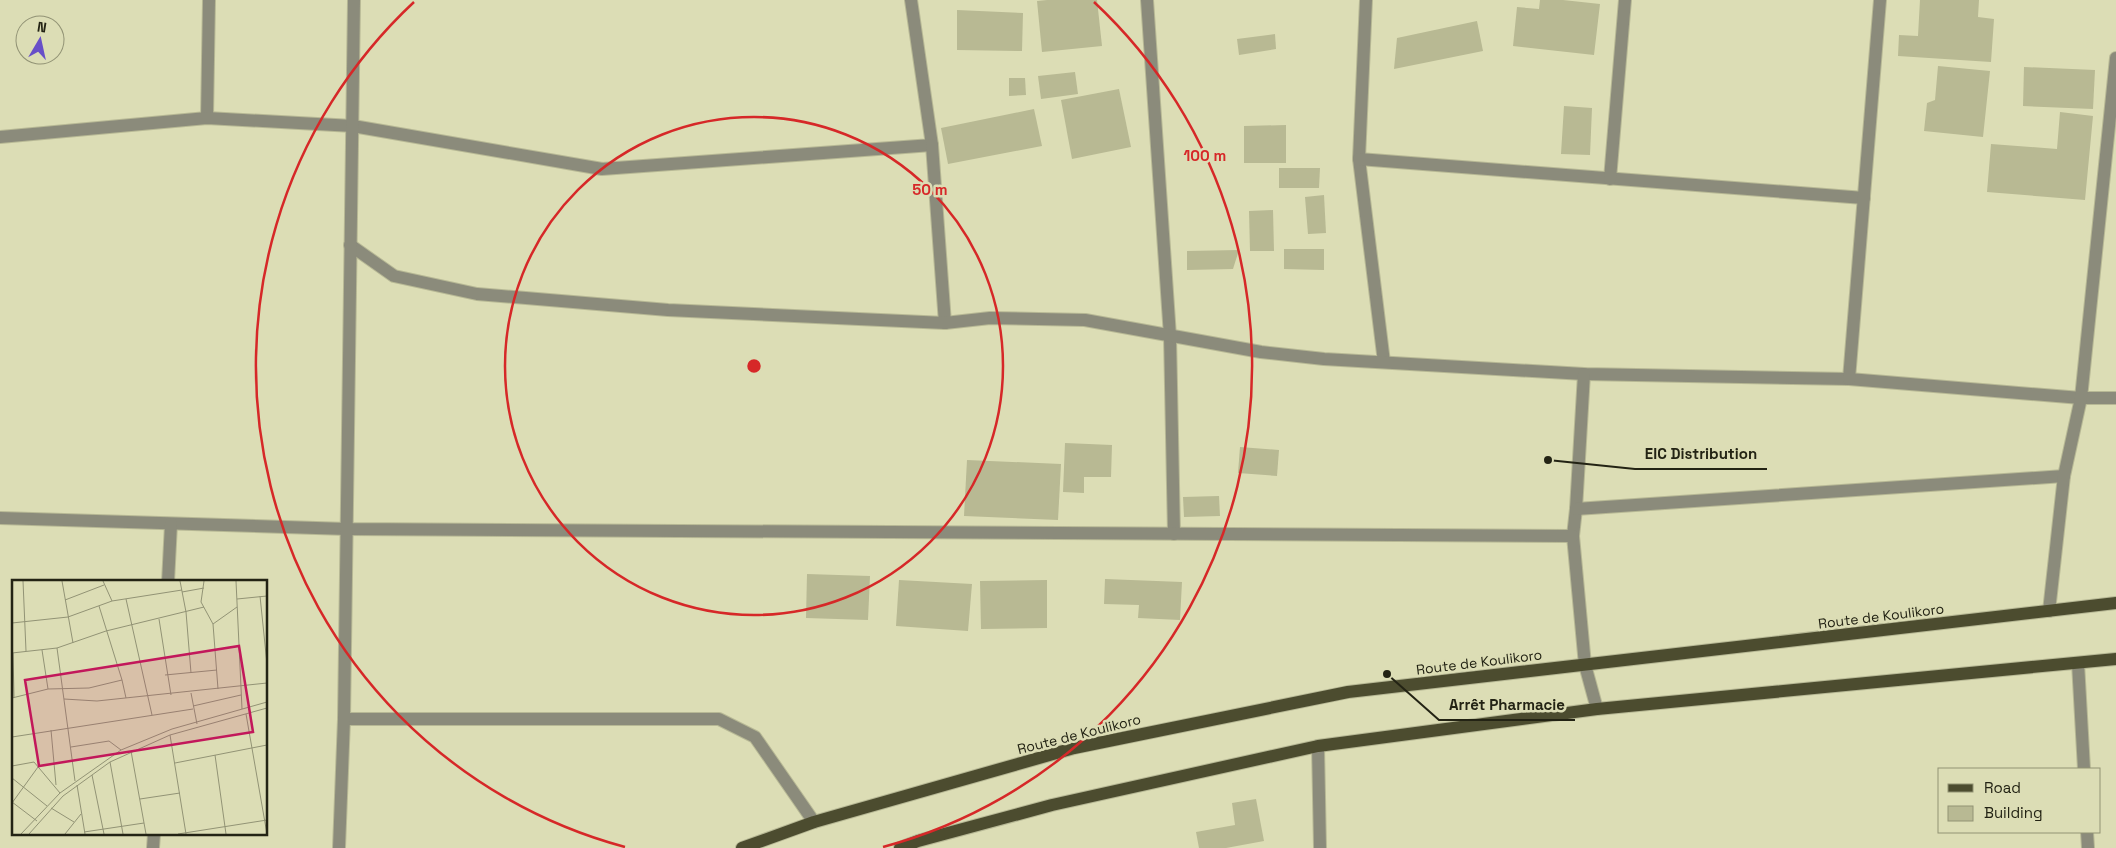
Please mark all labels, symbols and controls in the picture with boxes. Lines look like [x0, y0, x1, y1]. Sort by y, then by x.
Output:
north arrow [15, 15, 65, 65]
text: N [36, 18, 48, 37]
text: 100 m [1184, 146, 1226, 165]
text: 50 m [912, 180, 948, 199]
centre of rings [745, 357, 763, 375]
callout: EIC Distribution [1635, 439, 1767, 469]
text: EIC Distribution [1645, 444, 1757, 463]
inset map [12, 580, 268, 836]
street label: Route de Koulikoro [1817, 599, 1945, 633]
street label: Route de Koulikoro [1415, 645, 1543, 679]
callout: Arrêt Pharmacie [1439, 690, 1575, 720]
text: Arrêt Pharmacie [1449, 695, 1565, 714]
street label: Route de Koulikoro [1015, 710, 1143, 758]
legend [1938, 768, 2101, 833]
text: Road [1984, 778, 2021, 797]
text: Building [1984, 803, 2043, 822]

